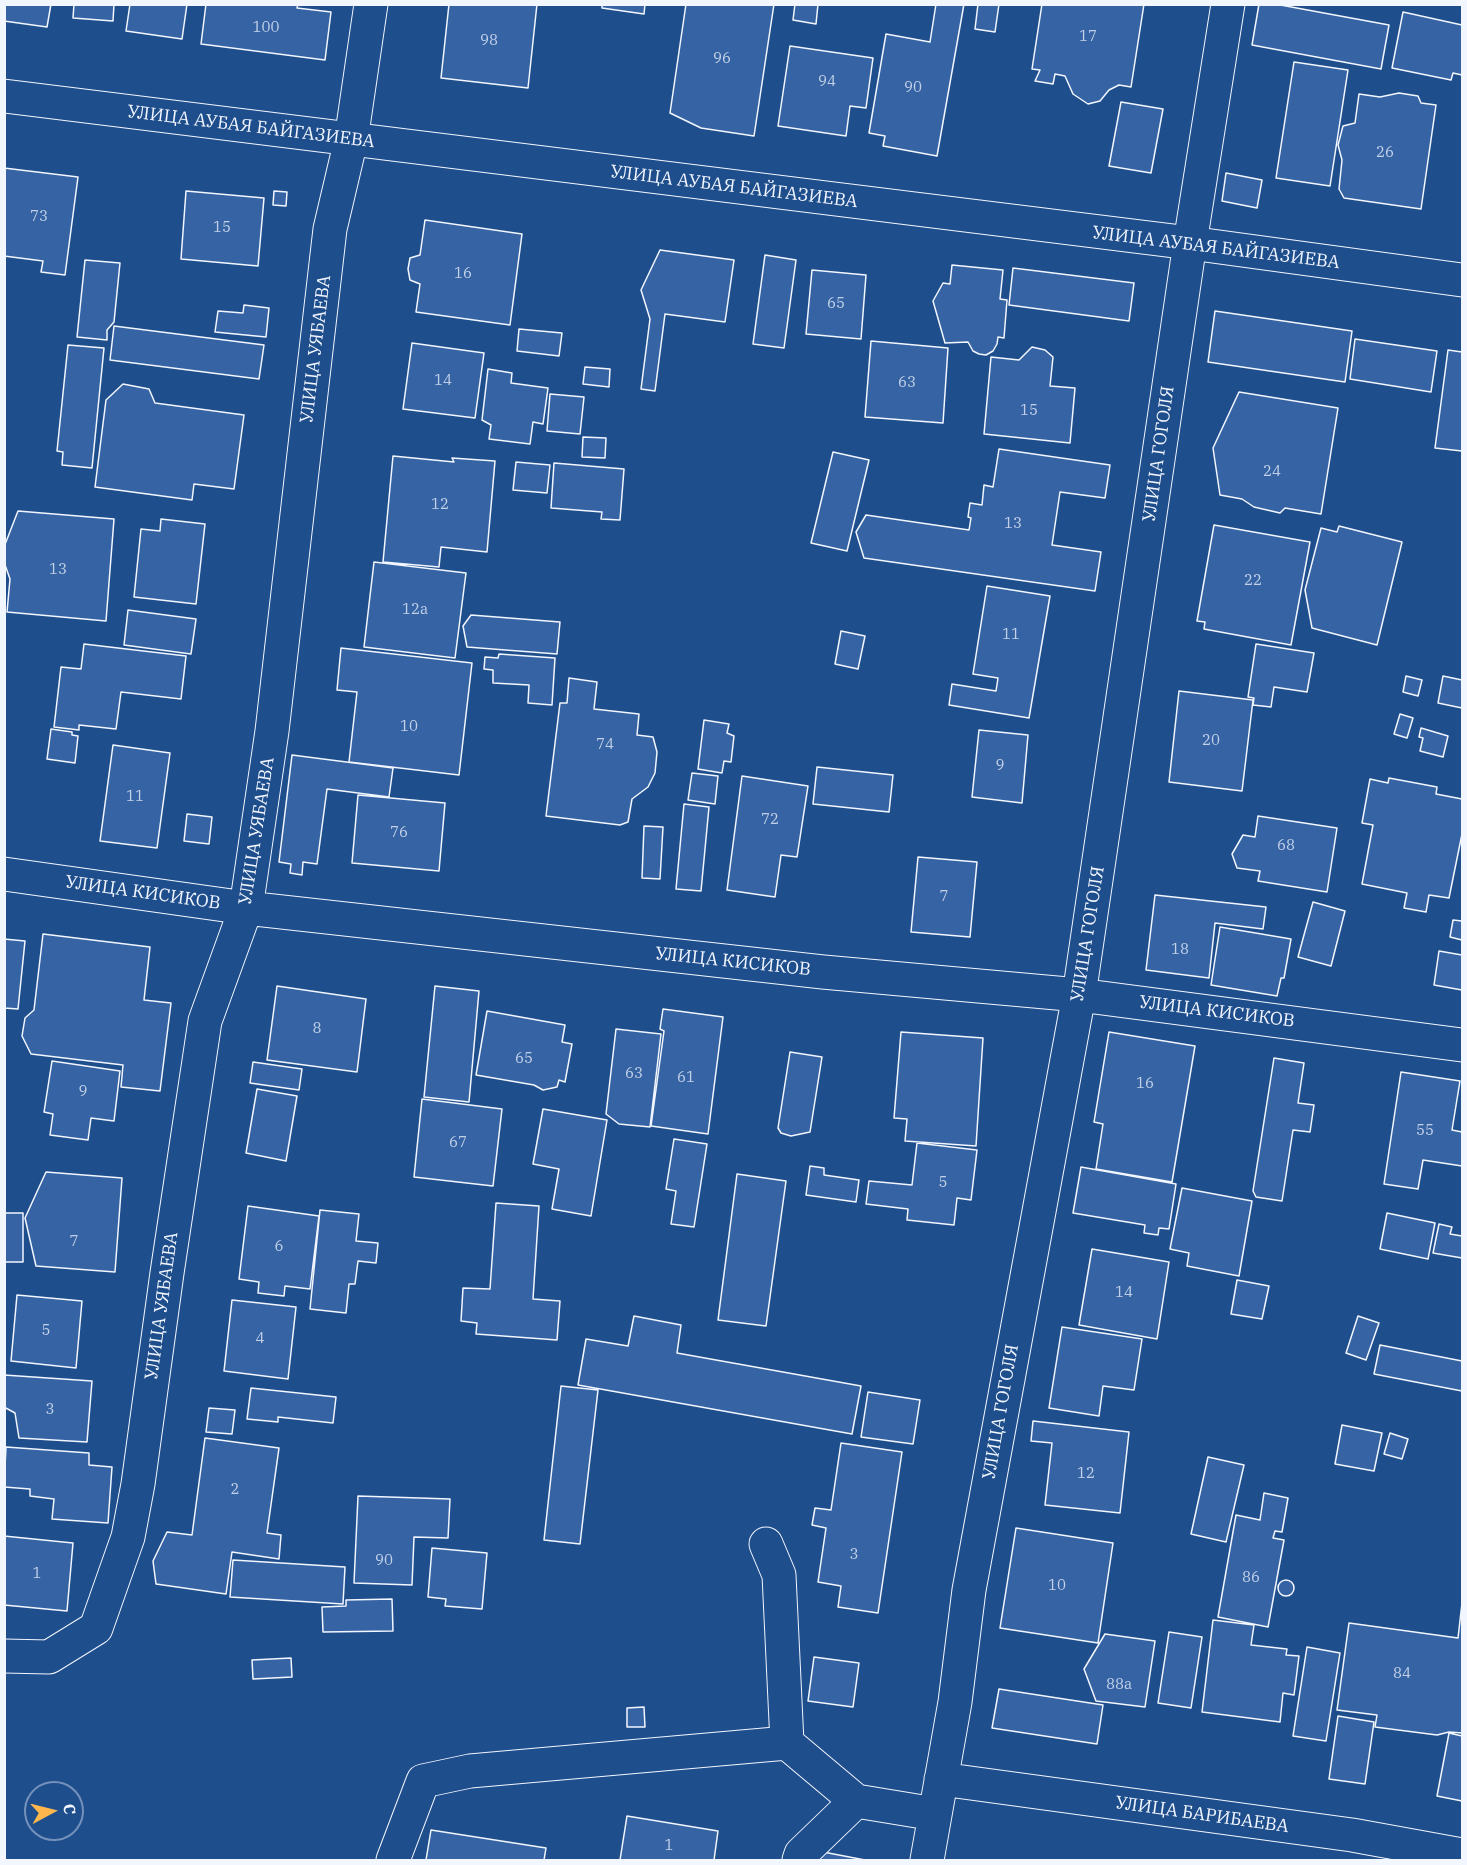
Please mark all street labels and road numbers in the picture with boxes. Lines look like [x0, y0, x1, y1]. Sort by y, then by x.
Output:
street label: УЛИЦА АУБАЯ БАЙГАЗИЕВА [126, 101, 376, 153]
street label: УЛИЦА АУБАЯ БАЙГАЗИЕВА [609, 161, 859, 213]
street label: УЛИЦА АУБАЯ БАЙГАЗИЕВА [1091, 222, 1341, 274]
street label: УЛИЦА УЯБАЕВА [296, 274, 336, 424]
street label: УЛИЦА ГОГОЛЯ [1139, 385, 1179, 523]
street label: УЛИЦА УЯБАЕВА [235, 756, 279, 906]
street label: УЛИЦА ГОГОЛЯ [1067, 865, 1109, 1003]
street label: УЛИЦА КИСИКОВ [64, 871, 222, 915]
street label: УЛИЦА КИСИКОВ [654, 943, 812, 981]
street label: УЛИЦА КИСИКОВ [1138, 992, 1296, 1032]
street label: УЛИЦА УЯБАЕВА [141, 1231, 183, 1381]
street label: УЛИЦА ГОГОЛЯ [978, 1343, 1024, 1481]
street label: УЛИЦА БАРИБАЕВА [1114, 1792, 1290, 1838]

